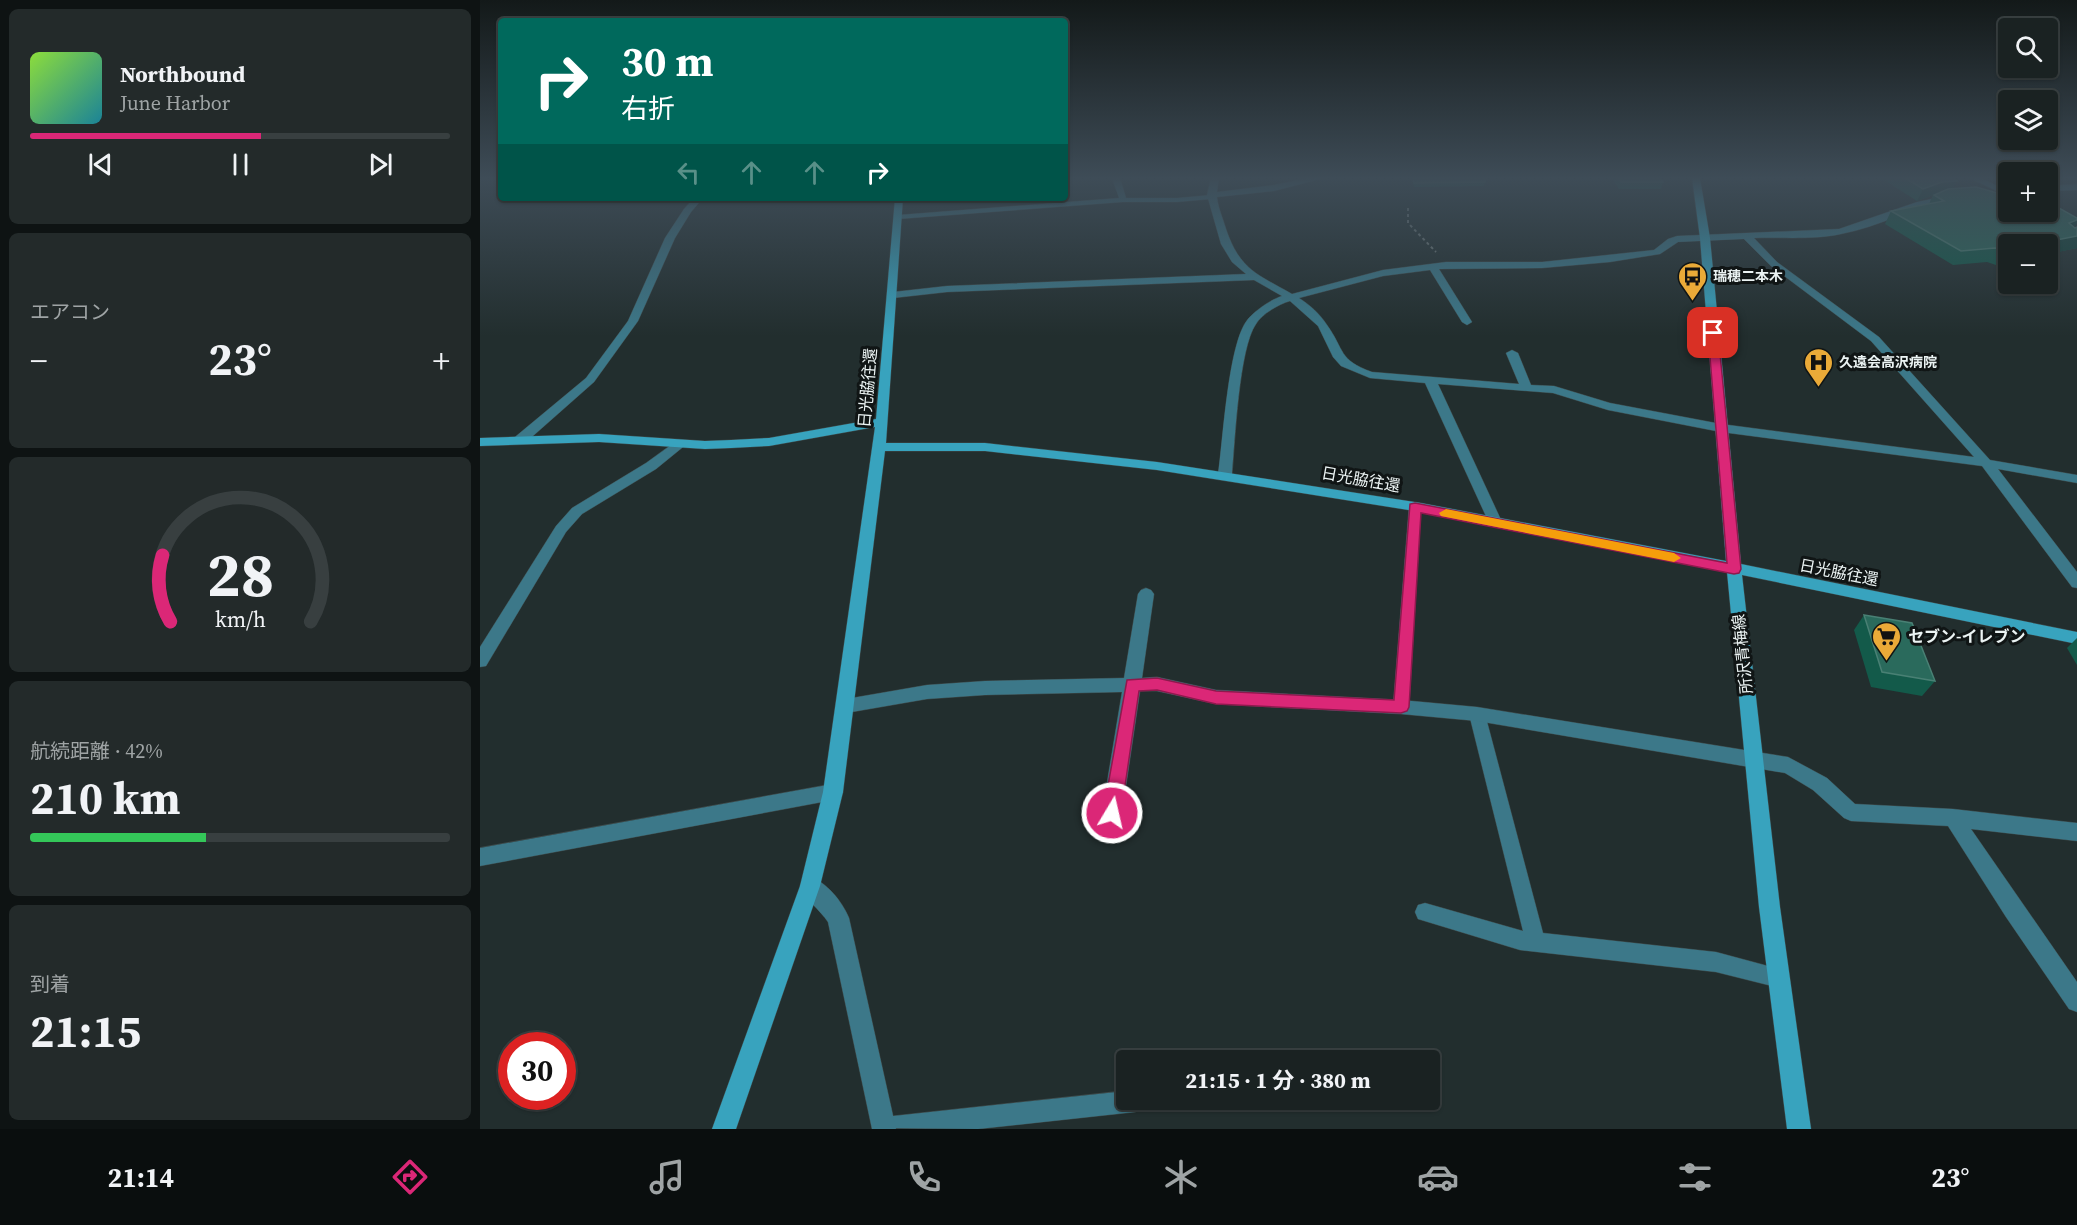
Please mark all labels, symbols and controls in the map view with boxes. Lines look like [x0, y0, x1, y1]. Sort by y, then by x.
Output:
map controls [1998, 18, 2058, 294]
button: search [1998, 18, 2058, 78]
text: 30 m [621, 32, 714, 90]
icon: right [522, 42, 600, 120]
text: Northbound [120, 59, 245, 89]
text: June Harbor [120, 89, 230, 117]
text: 右折 [621, 90, 675, 127]
button: layers [1998, 90, 2058, 150]
icon: previous [84, 148, 117, 181]
icon: pause [224, 148, 257, 181]
icon: next [364, 148, 397, 181]
icon: left [672, 156, 705, 189]
icon: ahead [735, 156, 768, 189]
icon: ahead [798, 156, 831, 189]
icon: right [861, 156, 894, 189]
button: + [1998, 162, 2058, 222]
button: − [1998, 234, 2058, 294]
bus stop icon: 瑞穂二本木 [1676, 260, 1708, 302]
place label: 瑞穂二本木 [1713, 266, 1783, 286]
text: エアコン [30, 298, 110, 326]
pin [1687, 307, 1738, 358]
icon: arrive [1696, 316, 1729, 349]
text: 23° [208, 328, 272, 390]
text: − [30, 338, 48, 383]
text: + [432, 338, 450, 383]
hospital icon: 久遠会高沢病院 [1802, 346, 1834, 388]
street label: 日光脇往還 [853, 347, 881, 429]
place label: 久遠会高沢病院 [1839, 352, 1937, 372]
street label: 日光脇往還 [1320, 461, 1402, 497]
text: 28 [206, 531, 274, 617]
street label: 日光脇往還 [1798, 554, 1880, 590]
text: km/h [214, 605, 266, 634]
street label: 所沢青梅線 [1727, 613, 1757, 695]
supermarket icon: セブン-イレブン [1871, 620, 1903, 662]
place label: セブン-イレブン [1908, 625, 2025, 647]
text: 航続距離 · 42% [30, 737, 163, 765]
text: 210 km [30, 767, 181, 829]
position arrow [1080, 781, 1144, 845]
text: 到着 [30, 970, 70, 998]
text: 21:15 [30, 1000, 141, 1062]
speed limit sign: 30 [498, 1032, 576, 1110]
text: 21:15 · 1 分 · 380 m [1185, 1065, 1371, 1095]
icon: directions [389, 1156, 431, 1198]
icon: music [646, 1156, 688, 1198]
icon: phone [903, 1156, 945, 1198]
icon: climate [1160, 1156, 1202, 1198]
icon: car [1417, 1156, 1459, 1198]
icon: filters [1674, 1156, 1716, 1198]
text: 21:14 [108, 1159, 174, 1196]
text: 23° [1931, 1159, 1969, 1196]

